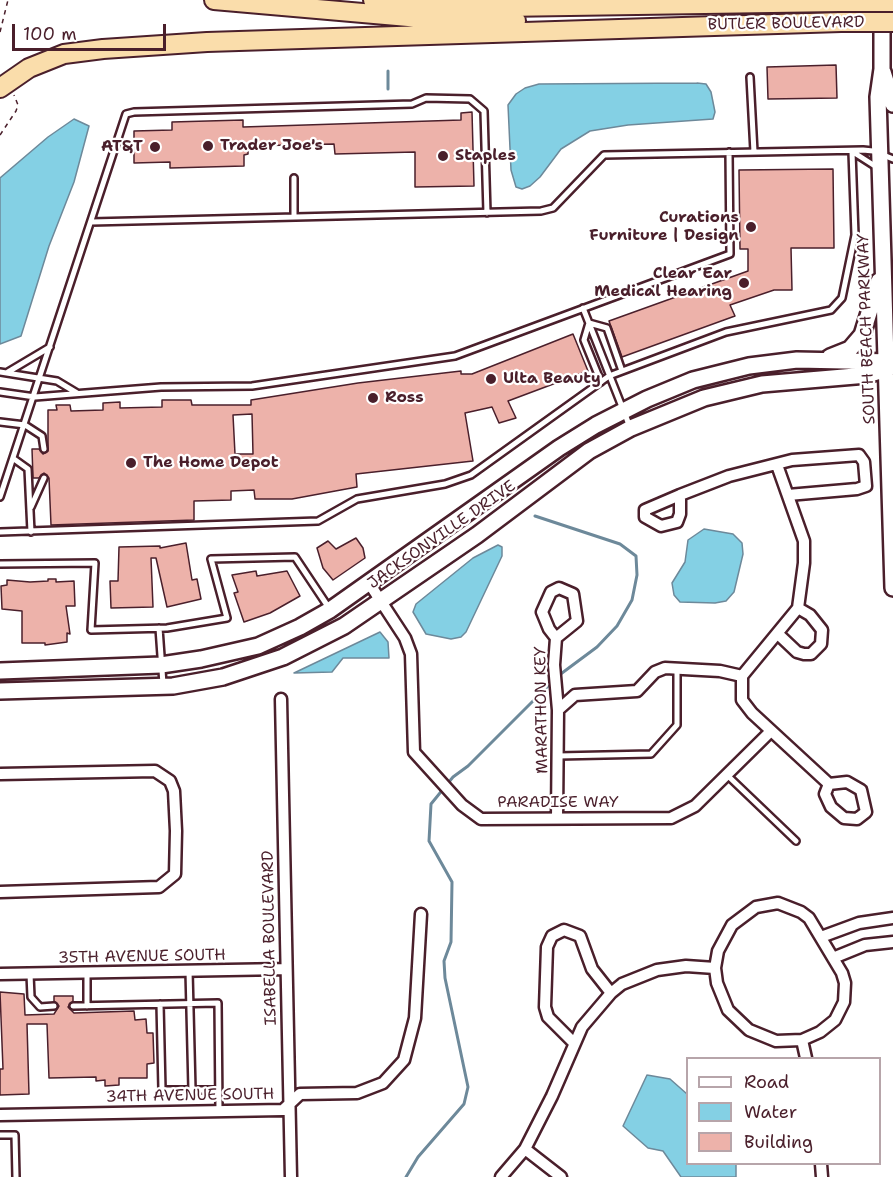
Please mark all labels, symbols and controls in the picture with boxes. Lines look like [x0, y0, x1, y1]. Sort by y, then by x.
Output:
scale bar [15, 12, 170, 50]
street label: BUTLER BOULEVARD [707, 13, 865, 35]
text: 100 m [23, 22, 77, 46]
place label: Trader Joe's [220, 136, 323, 156]
place label: AT&T [101, 137, 143, 157]
marker: Trader Joe's [201, 139, 215, 153]
marker: AT&T [148, 140, 162, 154]
place label: Staples [455, 146, 516, 166]
marker: Staples [436, 149, 450, 163]
place label: Curations Furniture | Design [589, 208, 739, 246]
marker: Curations Furniture | Design [744, 220, 758, 234]
street label: SOUTH BEACH PARKWAY [854, 233, 880, 425]
place label: Clear Ear Medical Hearing [594, 264, 732, 302]
marker: Clear Ear Medical Hearing [737, 276, 751, 290]
place label: Ulta Beauty [503, 369, 601, 389]
marker: Ulta Beauty [484, 372, 498, 386]
place label: Ross [385, 388, 424, 408]
marker: Ross [366, 391, 380, 405]
place label: The Home Depot [143, 453, 279, 473]
marker: The Home Depot [124, 456, 138, 470]
street label: JACKSONVILLE DRIVE [364, 477, 520, 593]
street label: MARATHON KEY [531, 646, 553, 774]
street label: PARADISE WAY [497, 793, 619, 813]
street label: ISABELLA BOULEVARD [259, 850, 281, 1026]
street label: 35TH AVENUE SOUTH [58, 946, 226, 968]
legend [686, 1057, 881, 1165]
text: Road [744, 1070, 789, 1094]
street label: 34TH AVENUE SOUTH [105, 1085, 275, 1107]
text: Water [744, 1100, 797, 1124]
text: Building [744, 1130, 813, 1154]

